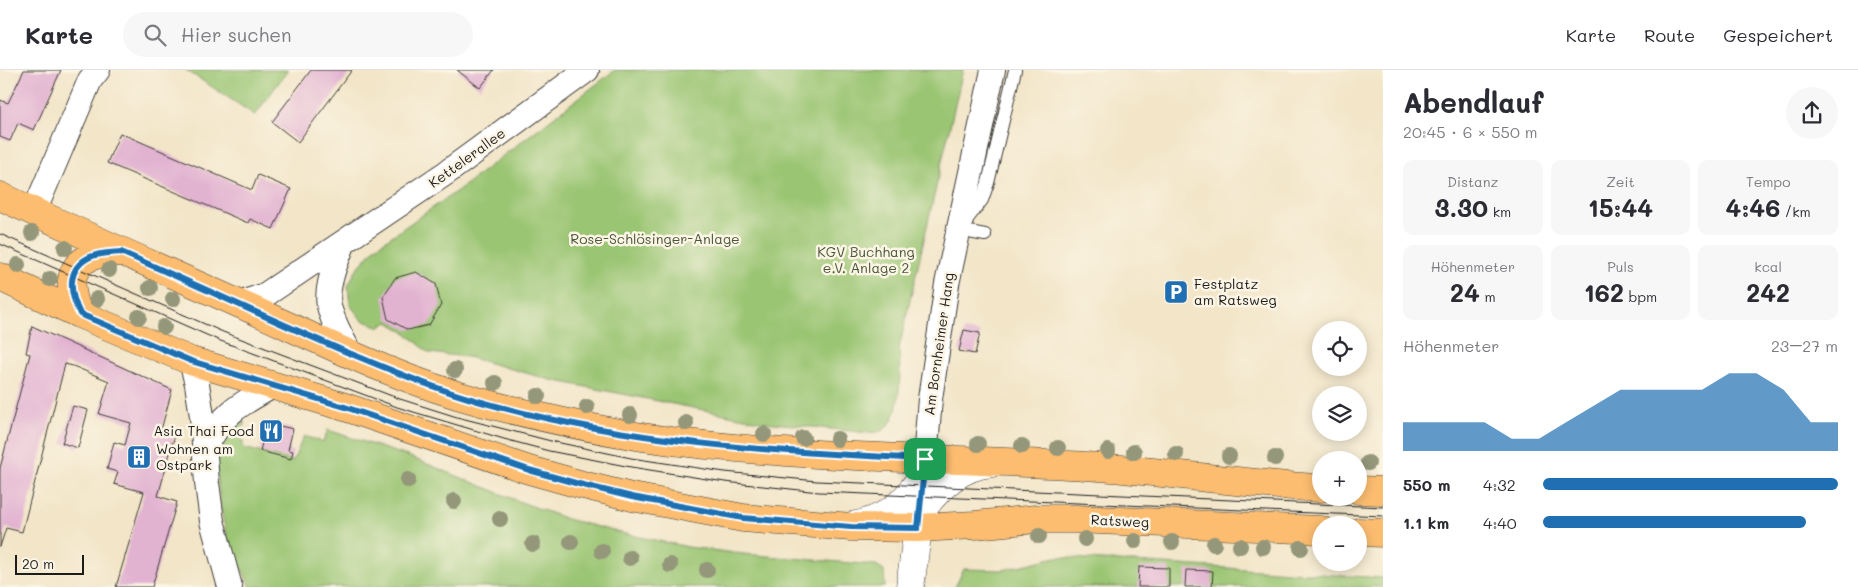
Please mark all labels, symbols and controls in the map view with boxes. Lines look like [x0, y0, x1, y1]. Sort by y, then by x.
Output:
search box [123, 12, 473, 57]
text: Karte [25, 19, 93, 50]
icon: search [141, 21, 169, 49]
text: Hier suchen [181, 22, 292, 47]
text: Karte [1566, 23, 1616, 47]
text: Route [1644, 23, 1695, 47]
text: Gespeichert [1723, 23, 1833, 47]
text: Abendlauf [1403, 84, 1544, 120]
button: share [1786, 87, 1838, 139]
text: 20:45 · 6 × 550 m [1403, 121, 1538, 142]
street label: Kettelerallee [425, 123, 509, 192]
text: Distanz [1447, 172, 1498, 191]
text: Zeit [1606, 172, 1635, 191]
text: Tempo [1746, 172, 1790, 191]
text: 3.30 [1434, 191, 1488, 223]
text: 15:44 [1588, 191, 1653, 223]
text: 4:46 [1726, 191, 1780, 223]
text: km [1488, 202, 1511, 221]
text: /km [1780, 202, 1811, 221]
park label: Rose-Schlösinger-Anlage [570, 229, 740, 248]
park label: KGV Buchhang e.V. Anlage 2 [817, 242, 915, 277]
text: Höhenmeter [1431, 257, 1515, 276]
text: Puls [1607, 257, 1634, 276]
text: kcal [1754, 257, 1782, 276]
street label: Am Bornheimer Hang [919, 271, 958, 416]
place label: Festplatz am Ratsweg [1194, 274, 1277, 309]
text: 24 [1450, 276, 1480, 308]
text: 162 [1584, 276, 1624, 308]
text: 242 [1746, 276, 1790, 308]
parking icon: Festplatz am Ratsweg [1163, 279, 1189, 305]
text: m [1480, 287, 1496, 306]
text: bpm [1624, 287, 1657, 306]
map controls [1312, 321, 1367, 571]
button: locate [1312, 321, 1367, 376]
text: Höhenmeter [1403, 335, 1499, 356]
text: 23–27 m [1771, 335, 1838, 356]
button: layers [1312, 386, 1367, 441]
restaurant icon: Asia Thai Food [258, 418, 284, 444]
place label: Asia Thai Food [154, 421, 254, 440]
pin [904, 438, 946, 480]
place label: Wohnen am Ostpark [156, 439, 233, 474]
building icon: Wohnen am Ostpark [126, 444, 152, 470]
icon: arrive [911, 445, 939, 473]
button: + [1312, 451, 1367, 506]
text: 550 m [1403, 474, 1450, 495]
text: 4:32 [1483, 474, 1516, 495]
street label: Ratsweg [1090, 509, 1150, 532]
text: 1.1 km [1403, 512, 1449, 533]
text: 4:40 [1483, 512, 1517, 533]
button: − [1312, 516, 1367, 571]
scale bar [15, 552, 84, 575]
text: 20 m [22, 554, 54, 573]

